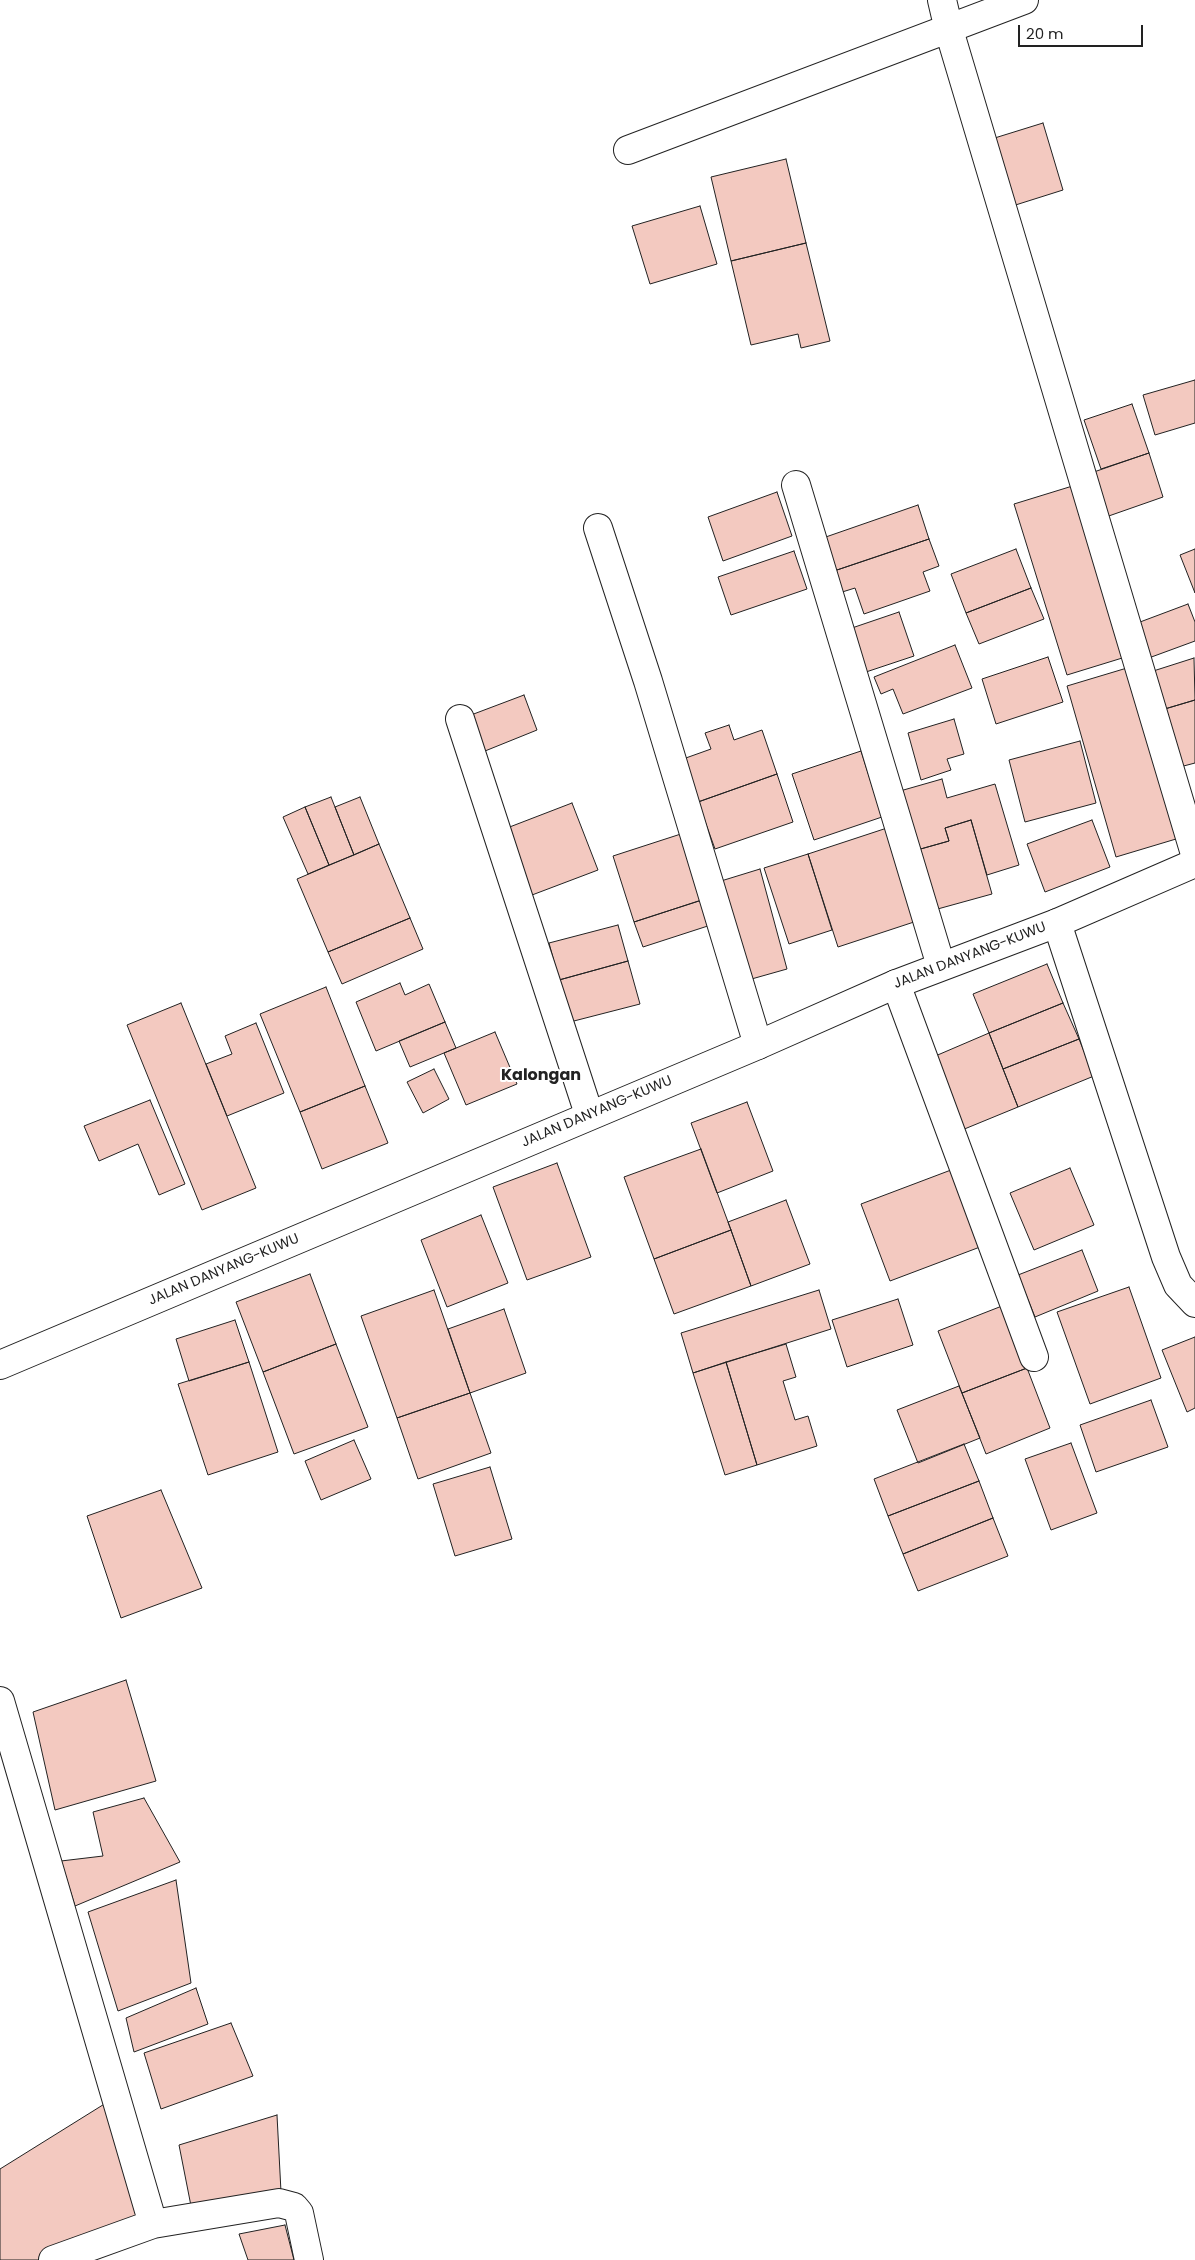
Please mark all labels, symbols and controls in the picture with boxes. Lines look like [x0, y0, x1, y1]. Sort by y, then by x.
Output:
scale bar [1020, 15, 1145, 47]
text: 20 m [1026, 23, 1064, 44]
street label: JALAN DANYANG-KUWU [891, 919, 1049, 993]
district label: Kalongan [501, 1066, 581, 1086]
street label: JALAN DANYANG-KUWU [519, 1073, 675, 1151]
street label: JALAN DANYANG-KUWU [146, 1231, 302, 1309]

